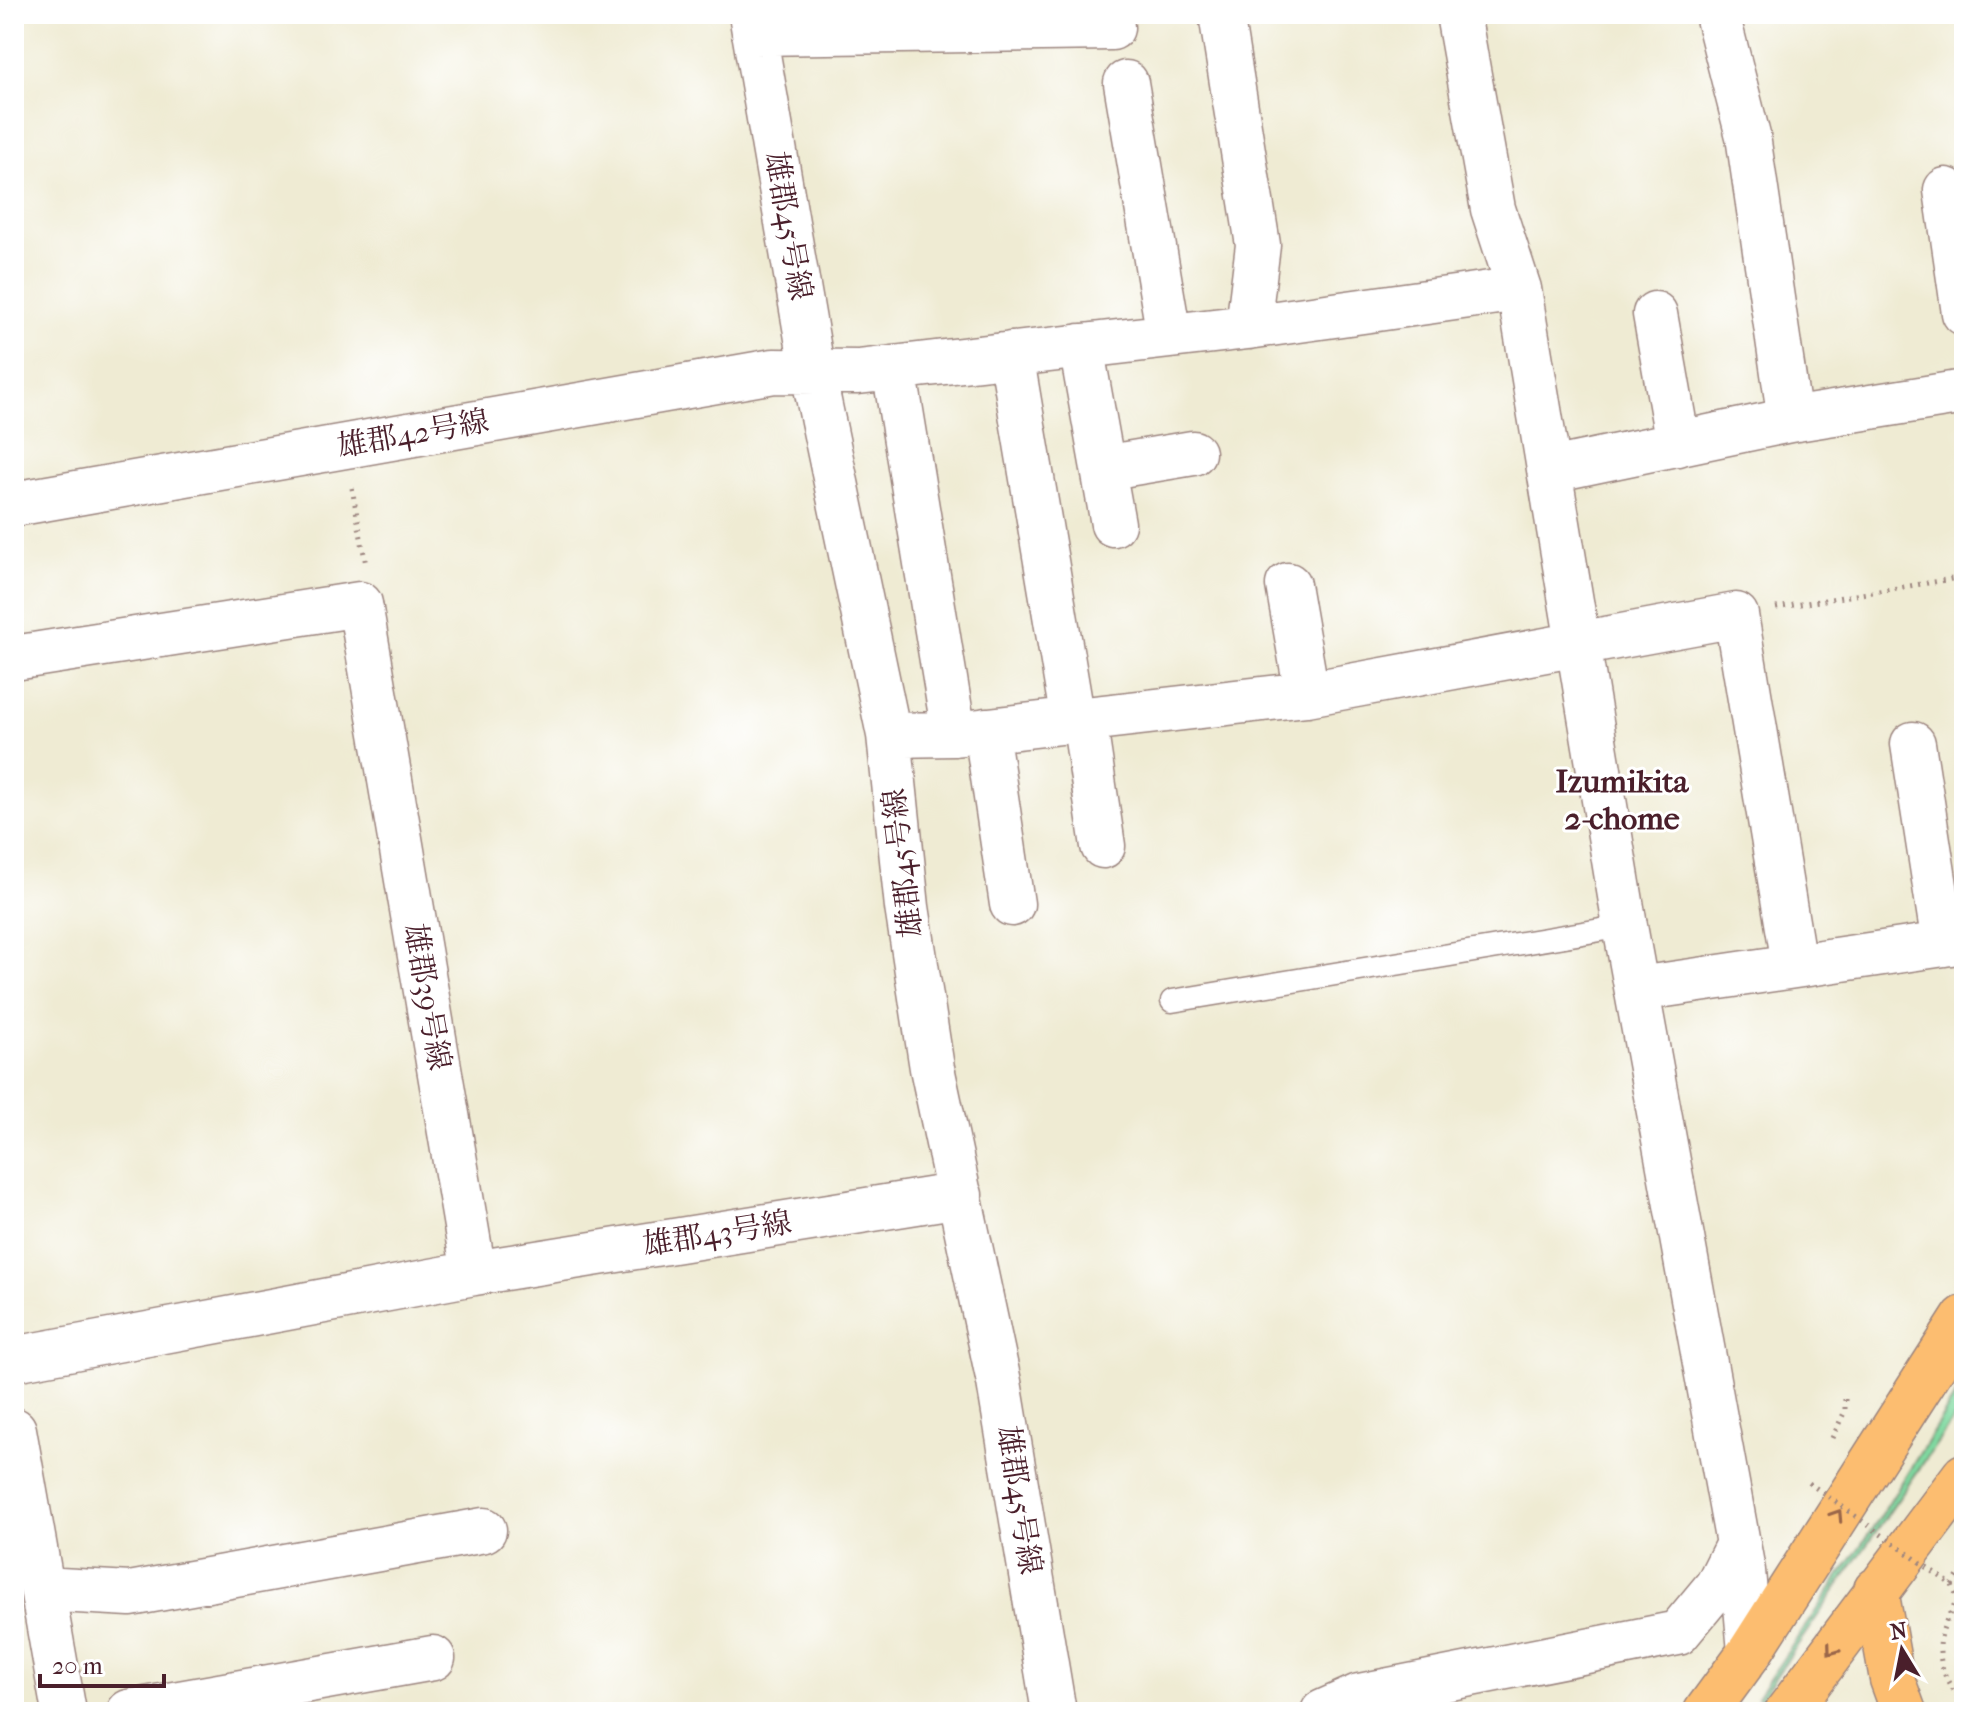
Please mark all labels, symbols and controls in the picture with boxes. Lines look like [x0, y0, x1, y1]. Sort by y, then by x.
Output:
street label: 雄郡45号線 [758, 149, 818, 303]
street label: 雄郡42号線 [335, 403, 491, 465]
district label: Izumikita 2-chome [1556, 763, 1690, 837]
street label: 雄郡45号線 [876, 786, 930, 940]
street label: 雄郡39号線 [397, 921, 457, 1073]
street label: 雄郡43号線 [640, 1205, 794, 1263]
street label: 雄郡45号線 [990, 1423, 1048, 1577]
one-way arrow [1828, 1510, 1843, 1524]
north arrow [1862, 1610, 1942, 1690]
text: N [1888, 1617, 1909, 1646]
scale bar [40, 1638, 164, 1688]
one-way arrow [1827, 1641, 1842, 1655]
text: 20 m [52, 1652, 103, 1680]

